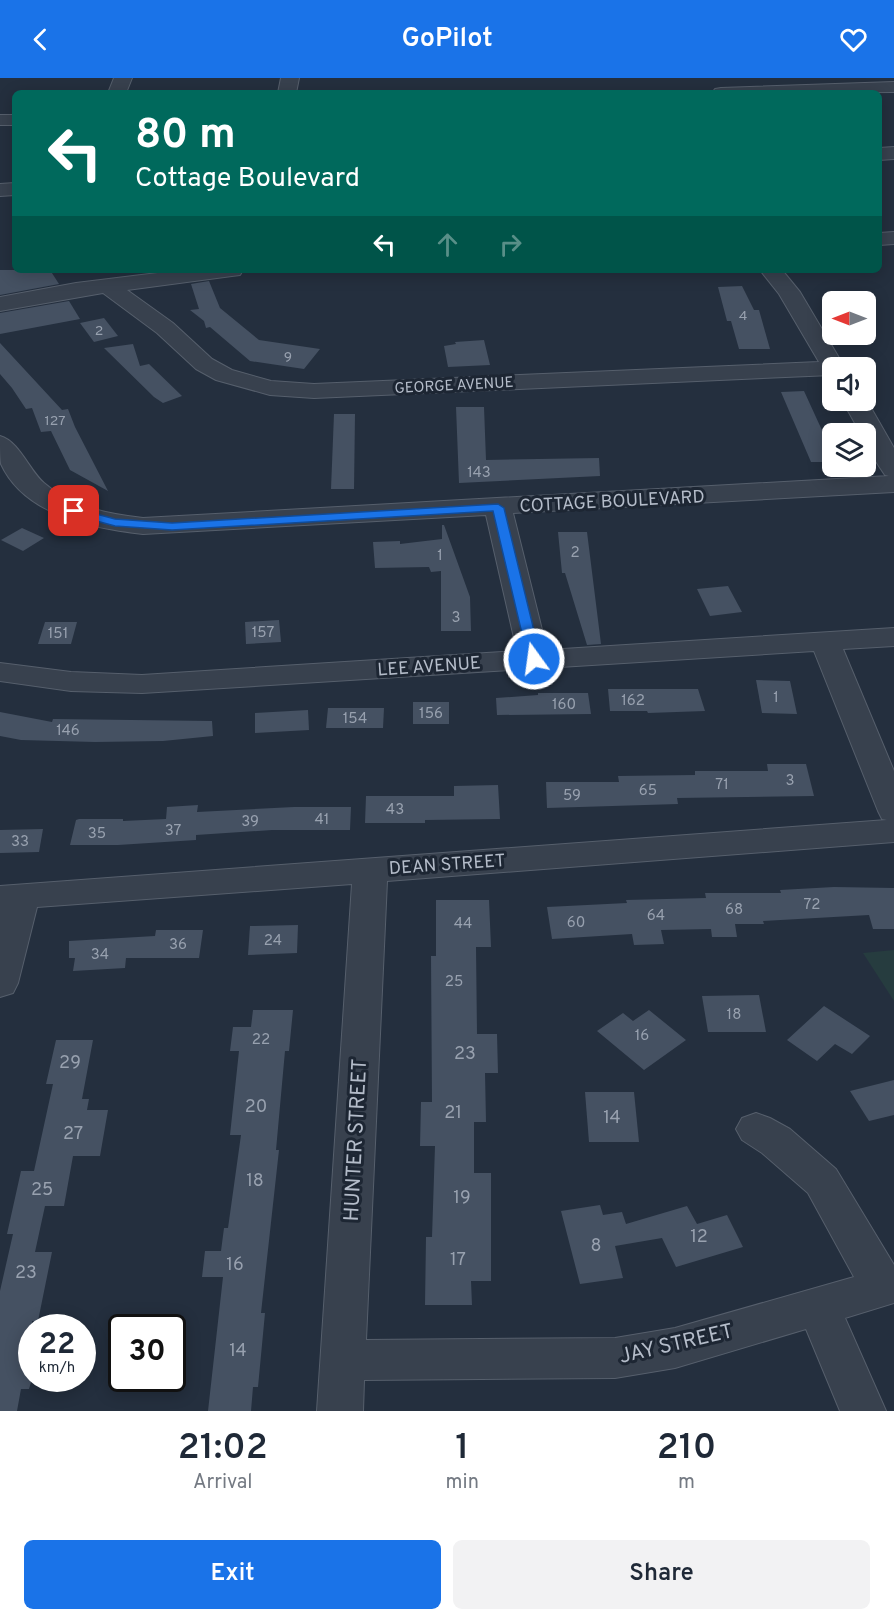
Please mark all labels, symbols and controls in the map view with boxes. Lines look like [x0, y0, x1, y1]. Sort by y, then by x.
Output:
text: GoPilot [401, 22, 493, 56]
icon: back [24, 23, 57, 56]
icon: heart [837, 23, 870, 56]
text: 80 m [135, 110, 236, 163]
icon: left [36, 114, 114, 192]
text: Cottage Boulevard [135, 162, 360, 196]
icon: left [368, 228, 401, 261]
icon: ahead [431, 228, 464, 261]
icon: right [494, 228, 527, 261]
north arrow [822, 291, 876, 345]
map controls [822, 291, 876, 477]
house number: 4 [739, 308, 747, 325]
house number: 2 [95, 323, 103, 340]
house number: 9 [284, 349, 292, 366]
button: sound [822, 357, 876, 411]
street label: GEORGE AVENUE [394, 374, 514, 399]
house number: 127 [45, 413, 65, 430]
button: layers [822, 423, 876, 477]
house number: 143 [467, 464, 491, 483]
pin [48, 485, 99, 536]
street label: COTTAGE BOULEVARD [519, 486, 705, 519]
icon: arrive [57, 494, 90, 527]
house number: 2 [570, 544, 580, 563]
house number: 1 [437, 547, 443, 566]
house number: 3 [451, 609, 461, 628]
house number: 157 [252, 624, 274, 643]
house number: 151 [48, 625, 68, 644]
position arrow [502, 627, 566, 691]
street label: LEE AVENUE [377, 652, 482, 683]
house number: 1 [773, 689, 779, 708]
house number: 162 [621, 692, 645, 711]
house number: 160 [552, 696, 576, 715]
house number: 156 [419, 705, 443, 724]
house number: 154 [343, 710, 367, 729]
house number: 146 [56, 722, 80, 741]
house number: 3 [785, 772, 795, 791]
house number: 71 [715, 776, 729, 795]
house number: 65 [639, 782, 657, 801]
house number: 59 [563, 787, 581, 806]
house number: 43 [386, 801, 404, 820]
house number: 41 [315, 811, 329, 830]
house number: 39 [241, 813, 259, 832]
house number: 37 [165, 822, 182, 841]
house number: 35 [88, 825, 106, 844]
house number: 33 [11, 833, 29, 852]
street label: DEAN STREET [388, 850, 506, 881]
house number: 72 [804, 896, 820, 915]
house number: 68 [725, 901, 743, 920]
house number: 64 [647, 907, 665, 926]
house number: 60 [567, 914, 585, 933]
house number: 44 [454, 915, 472, 934]
house number: 24 [264, 932, 282, 951]
house number: 36 [169, 936, 187, 955]
house number: 34 [91, 946, 109, 965]
house number: 25 [445, 973, 463, 992]
house number: 18 [727, 1006, 741, 1025]
house number: 16 [635, 1027, 649, 1046]
house number: 22 [252, 1031, 270, 1050]
house number: 23 [454, 1043, 476, 1066]
house number: 29 [59, 1052, 81, 1075]
street label: HUNTER STREET [339, 1058, 374, 1222]
house number: 20 [245, 1096, 267, 1119]
house number: 21 [444, 1102, 462, 1125]
house number: 14 [603, 1107, 621, 1130]
house number: 27 [63, 1123, 83, 1146]
house number: 18 [246, 1170, 264, 1193]
house number: 25 [31, 1179, 53, 1202]
house number: 19 [453, 1187, 471, 1210]
house number: 12 [690, 1226, 708, 1249]
house number: 8 [591, 1235, 602, 1258]
house number: 17 [450, 1249, 466, 1272]
house number: 16 [226, 1254, 244, 1277]
house number: 23 [15, 1262, 37, 1285]
speed limit sign: 30 [108, 1314, 186, 1392]
street label: JAY STREET [617, 1318, 736, 1371]
text: 22 [39, 1327, 75, 1364]
house number: 14 [229, 1340, 247, 1363]
text: km/h [39, 1359, 75, 1378]
text: 21:02 [178, 1426, 268, 1472]
text: 1 [455, 1426, 469, 1472]
text: 210 [657, 1426, 716, 1472]
text: Arrival [193, 1470, 253, 1496]
text: min [446, 1470, 479, 1496]
text: m [678, 1470, 695, 1496]
button: Exit [24, 1540, 441, 1609]
button: Share [453, 1540, 870, 1609]

